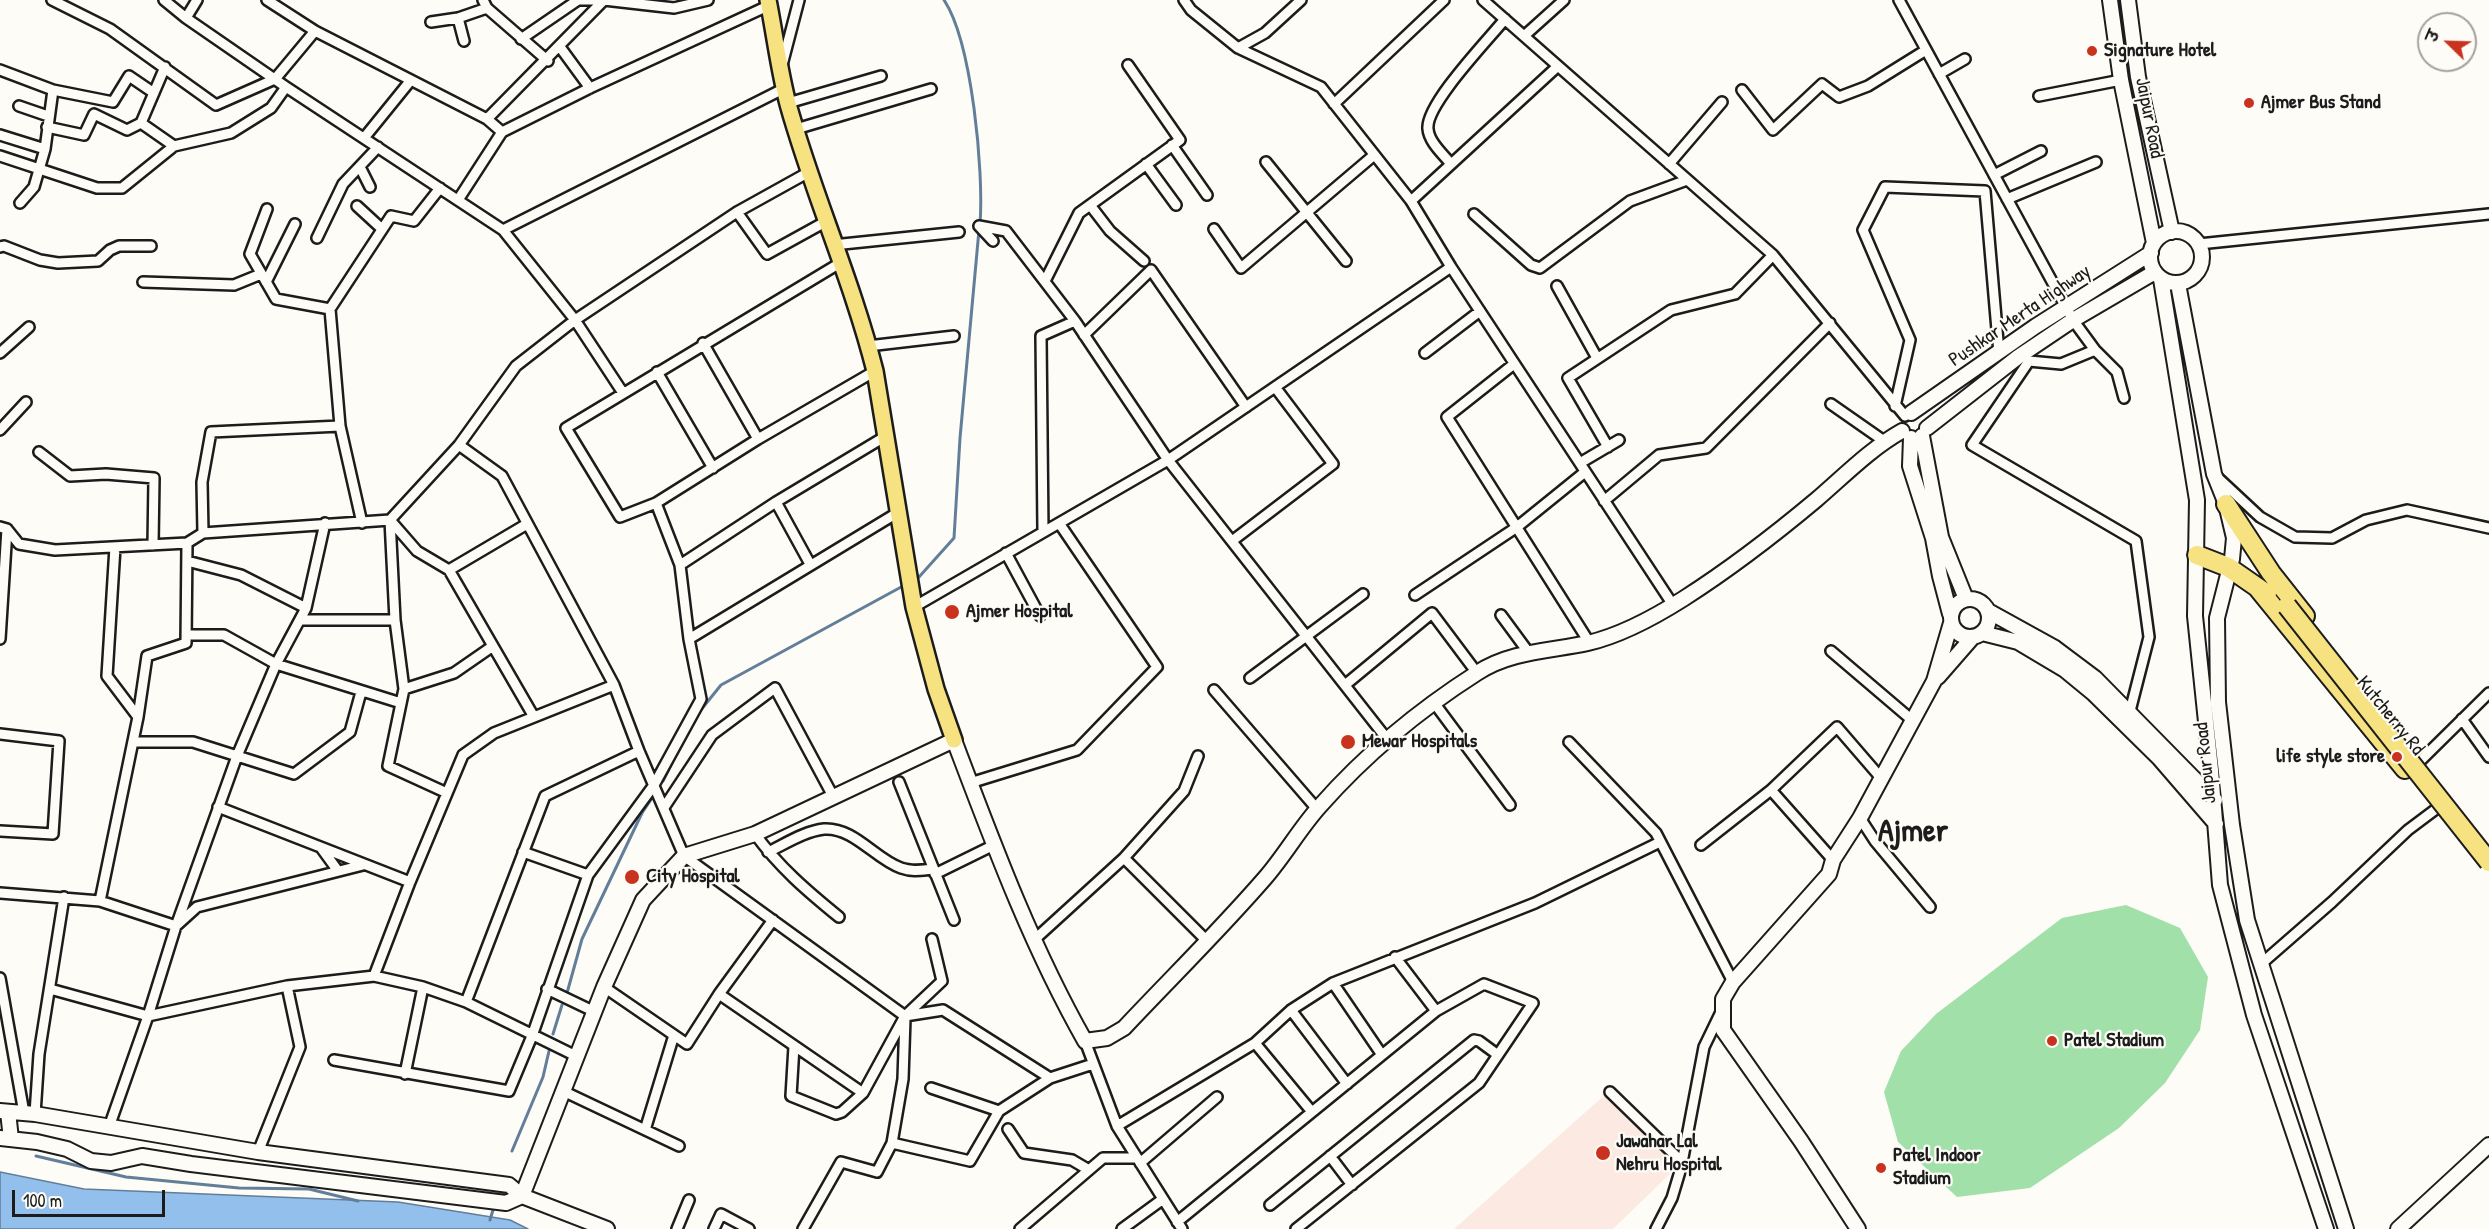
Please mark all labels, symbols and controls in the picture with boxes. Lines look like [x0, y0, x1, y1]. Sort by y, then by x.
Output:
north arrow [2417, 12, 2477, 72]
text: उ [2420, 27, 2444, 45]
place label: Signature Hotel [2104, 39, 2216, 63]
marker: Signature Hotel [2085, 44, 2099, 58]
street label: Jaipur Road [2129, 76, 2169, 160]
place label: Ajmer Bus Stand [2261, 91, 2380, 115]
marker: Ajmer Bus Stand [2242, 96, 2256, 110]
street label: Pushkar Merta Highway [1945, 260, 2095, 372]
place label: Ajmer Hospital [966, 600, 1073, 624]
marker: Ajmer Hospital [943, 603, 961, 621]
street label: Kutcherry Rd [2351, 672, 2429, 760]
street label: Jaipur Road [2190, 721, 2222, 805]
place label: Mewar Hospitals [1362, 730, 1477, 754]
marker: Mewar Hospitals [1339, 733, 1357, 751]
place label: life style store [2276, 745, 2385, 769]
marker: life style store [2390, 750, 2404, 764]
district label: Ajmer [1878, 813, 1948, 851]
place label: City Hospital [646, 865, 740, 889]
marker: City Hospital [623, 868, 641, 886]
place label: Patel Stadium [2064, 1029, 2164, 1053]
marker: Patel Stadium [2045, 1034, 2059, 1048]
place label: Jawahar Lal Nehru Hospital [1616, 1130, 1721, 1177]
marker: Jawahar Lal Nehru Hospital [1594, 1144, 1612, 1162]
place label: Patel Indoor Stadium [1893, 1144, 1981, 1191]
marker: Patel Indoor Stadium [1874, 1161, 1888, 1175]
scale bar [15, 1178, 168, 1216]
text: 100 m [23, 1188, 62, 1213]

